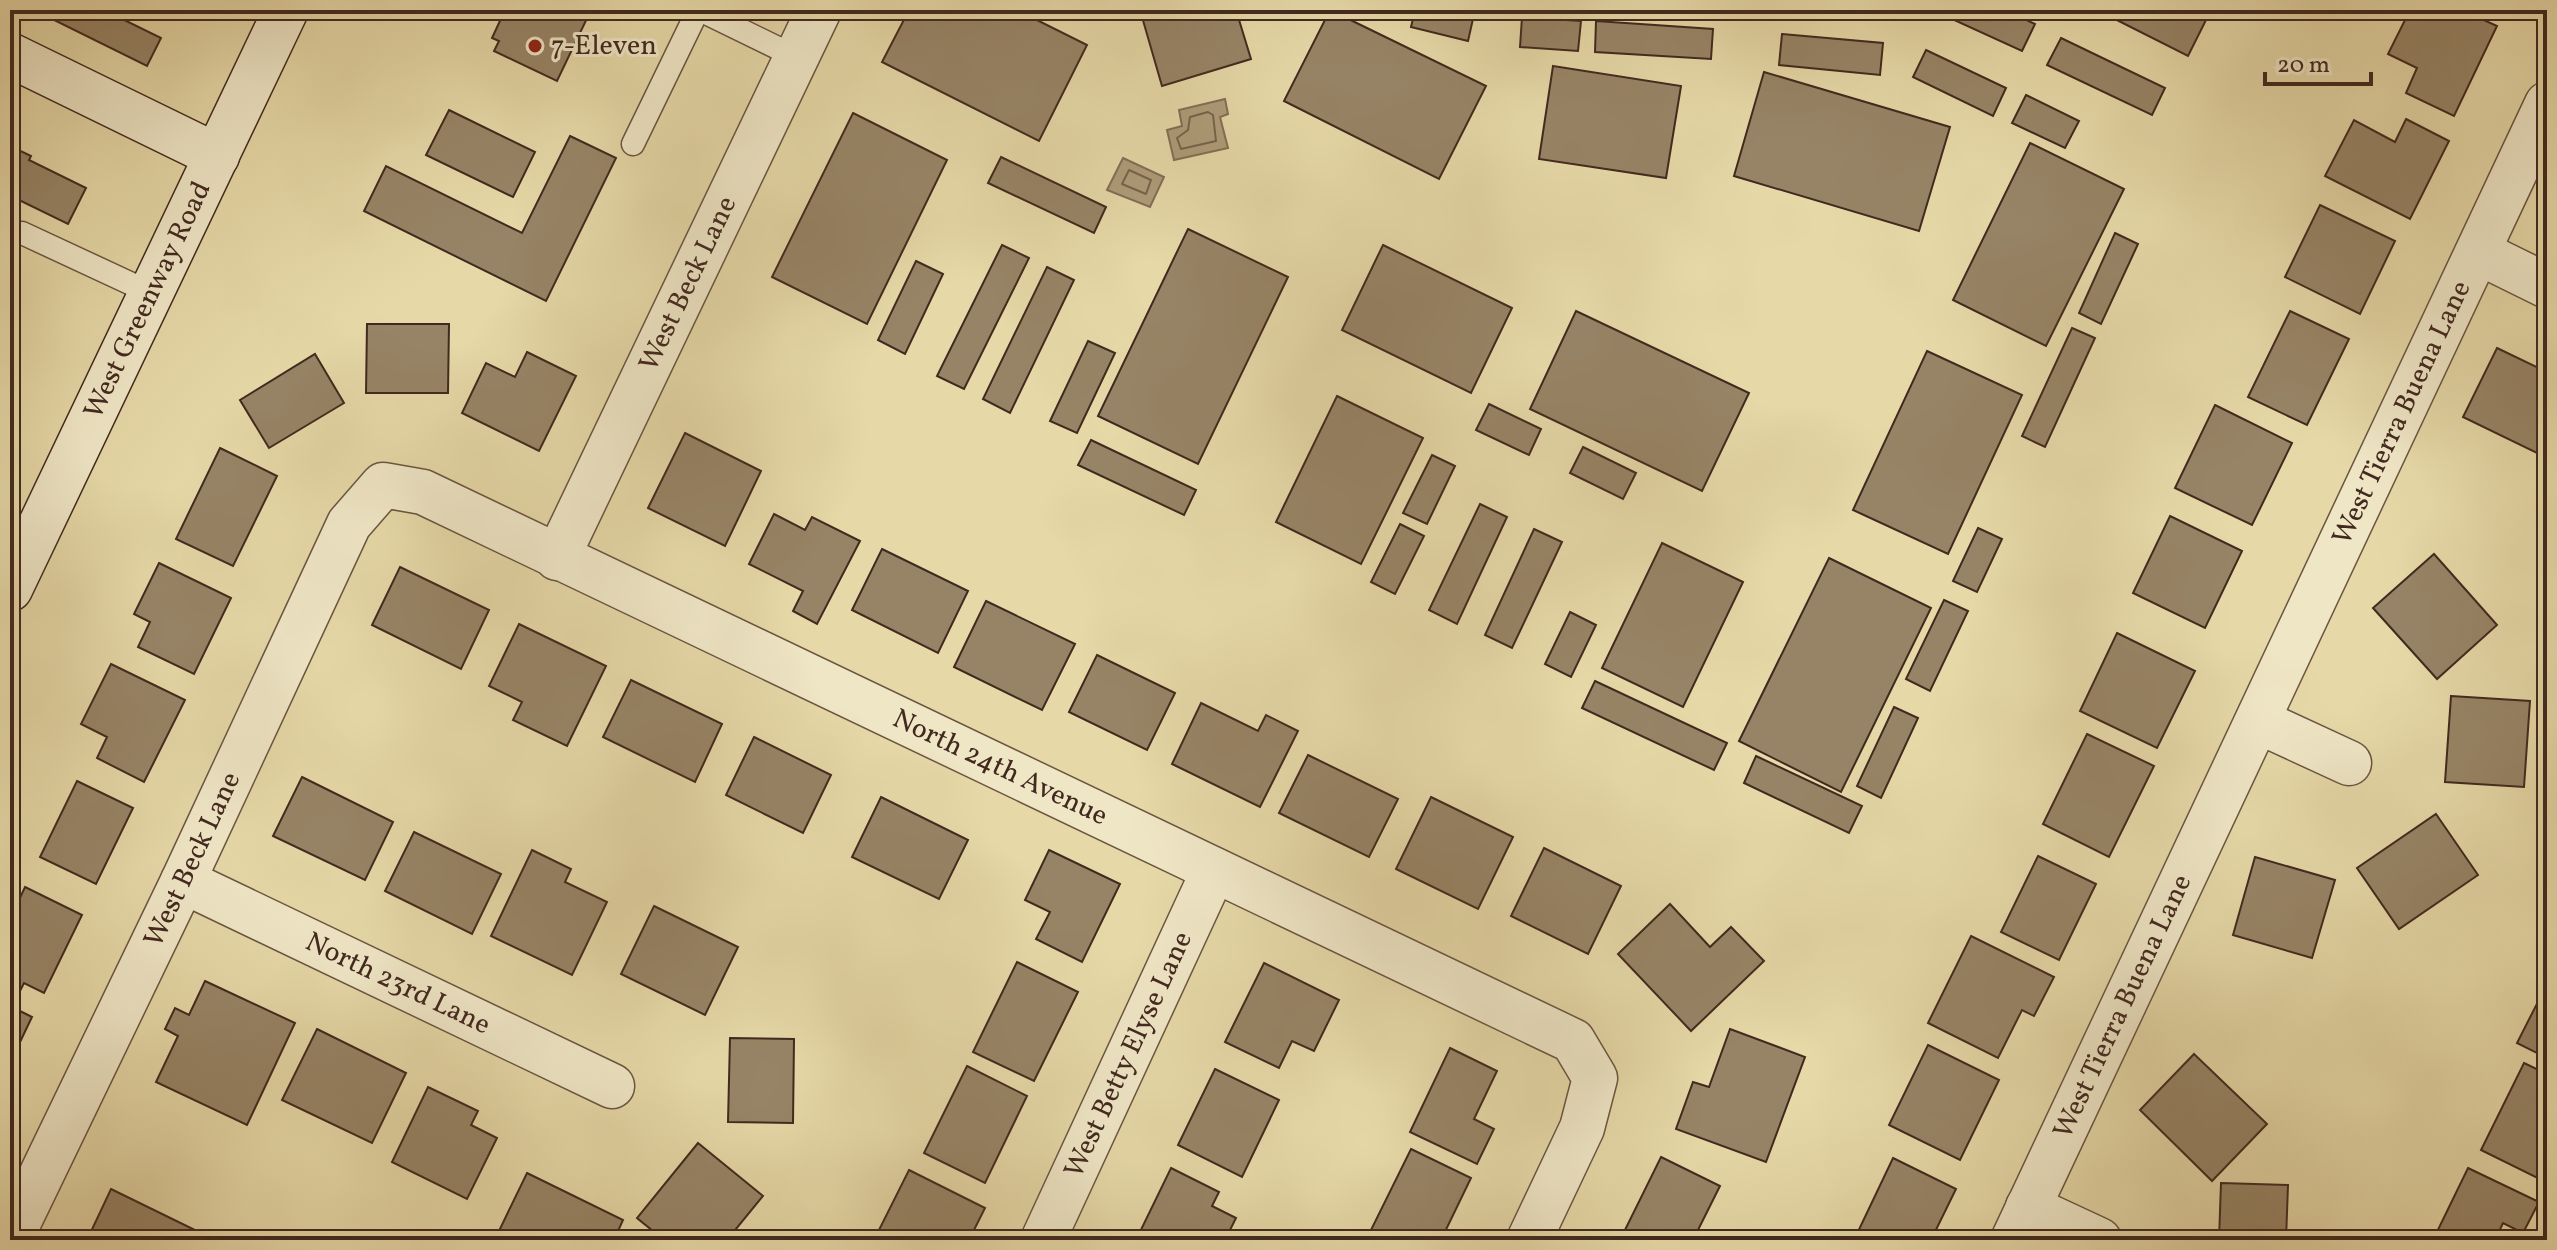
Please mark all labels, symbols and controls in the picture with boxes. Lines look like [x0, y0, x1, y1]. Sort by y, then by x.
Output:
place label: 7-Eleven [551, 27, 657, 66]
scale bar [2265, 36, 2371, 86]
marker: 7-Eleven [526, 37, 544, 55]
text: 20 m [2277, 49, 2330, 83]
street label: West Greenway Road [74, 175, 221, 425]
street label: West Beck Lane [630, 190, 747, 378]
street label: West Tierra Buena Lane [2323, 274, 2481, 551]
street label: North 24th Avenue [886, 699, 1114, 836]
street label: West Beck Lane [134, 765, 251, 954]
street label: West Tierra Buena Lane [2044, 868, 2202, 1145]
street label: North 23rd Lane [299, 923, 497, 1045]
street label: West Betty Elyse Lane [1055, 925, 1202, 1184]

